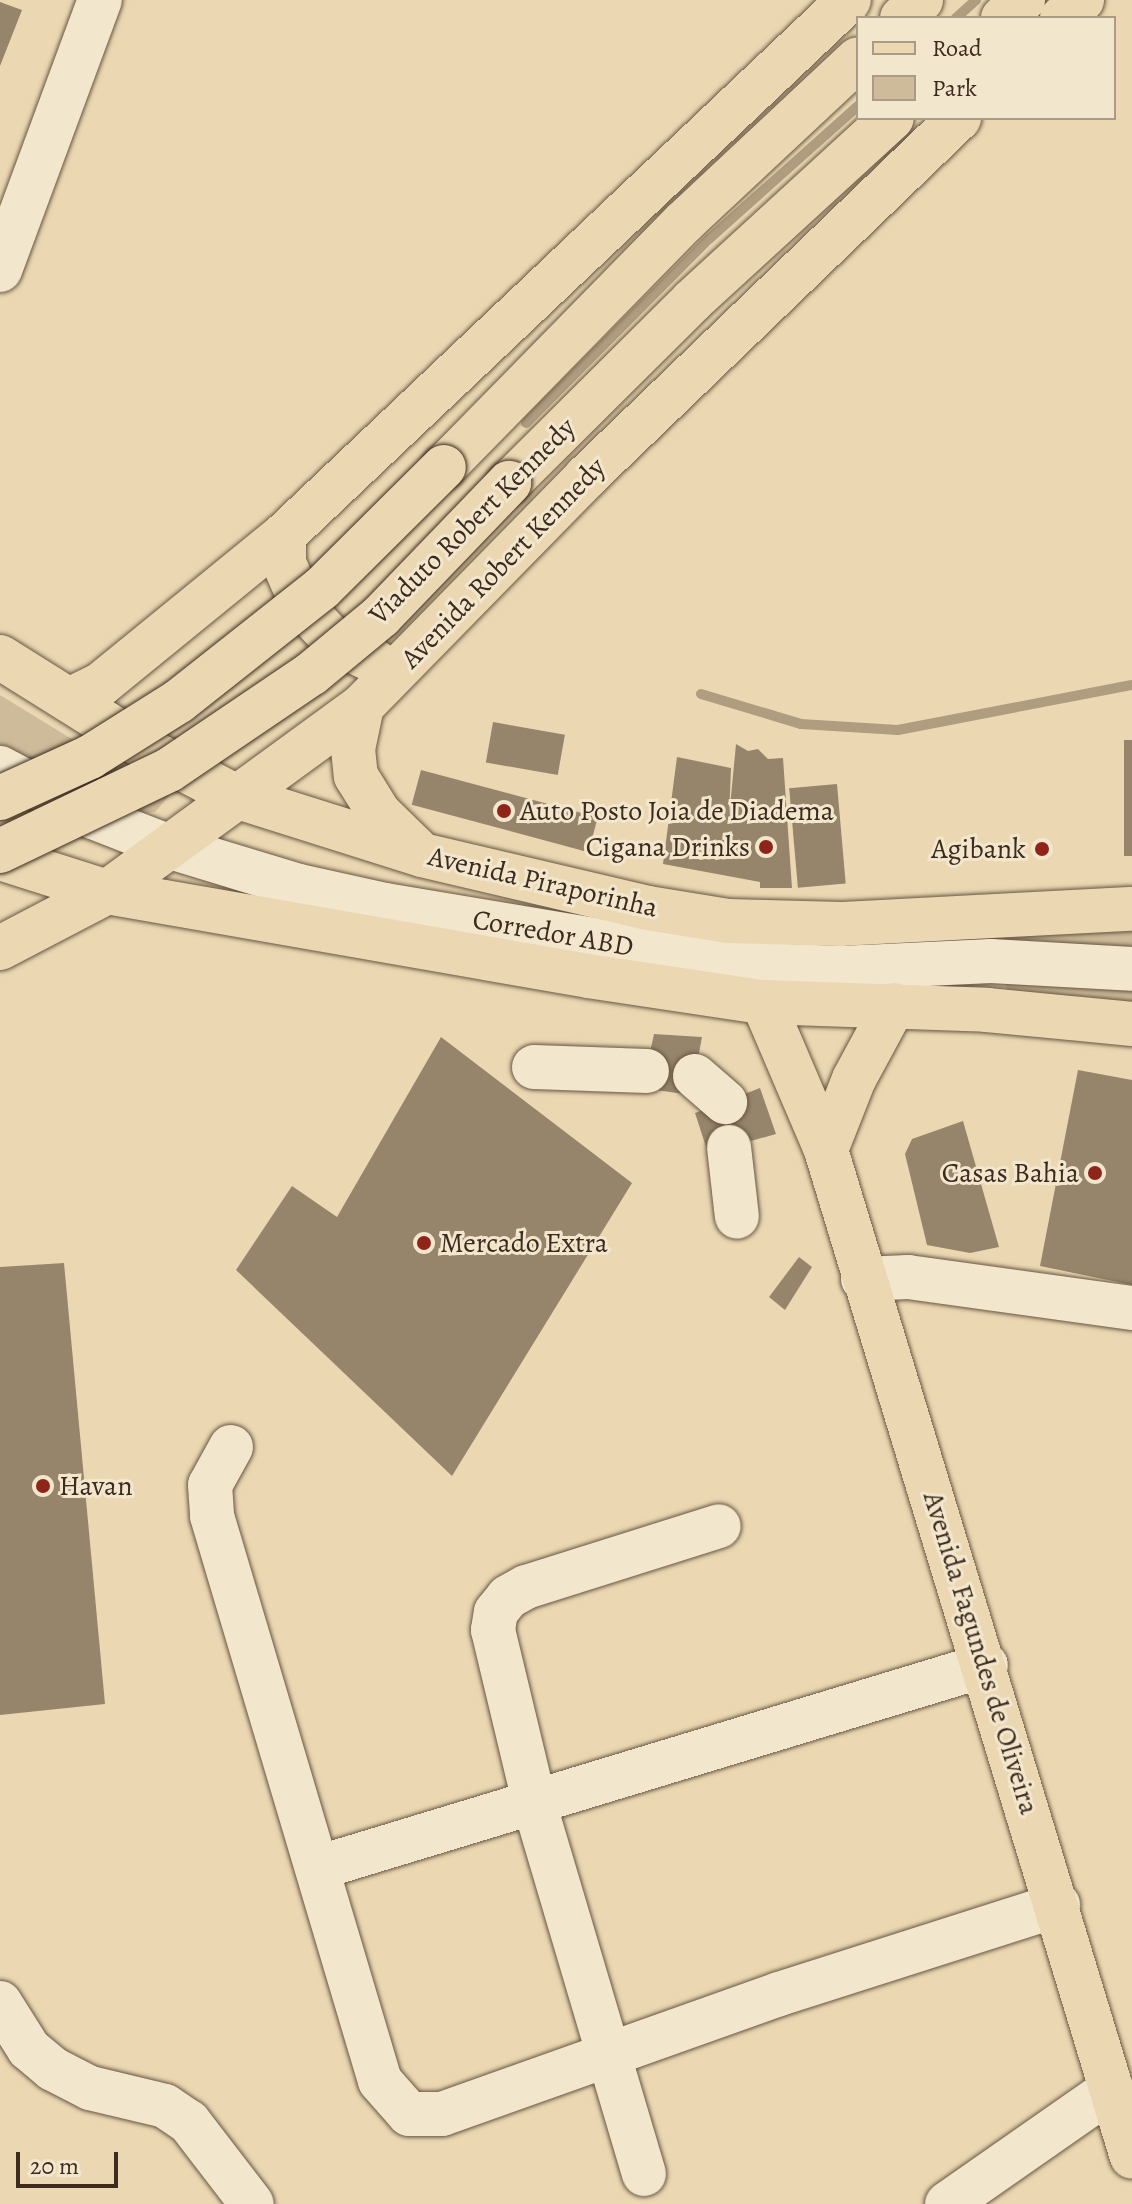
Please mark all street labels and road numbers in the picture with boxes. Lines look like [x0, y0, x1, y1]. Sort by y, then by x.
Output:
street label: Viaduto Robert Kennedy [362, 411, 582, 631]
street label: Avenida Robert Kennedy [394, 451, 612, 675]
street label: Avenida Piraporinha [425, 839, 661, 925]
street label: Corredor ABD [470, 902, 636, 964]
street label: Avenida Fagundes de Oliveira [916, 1488, 1046, 1818]

